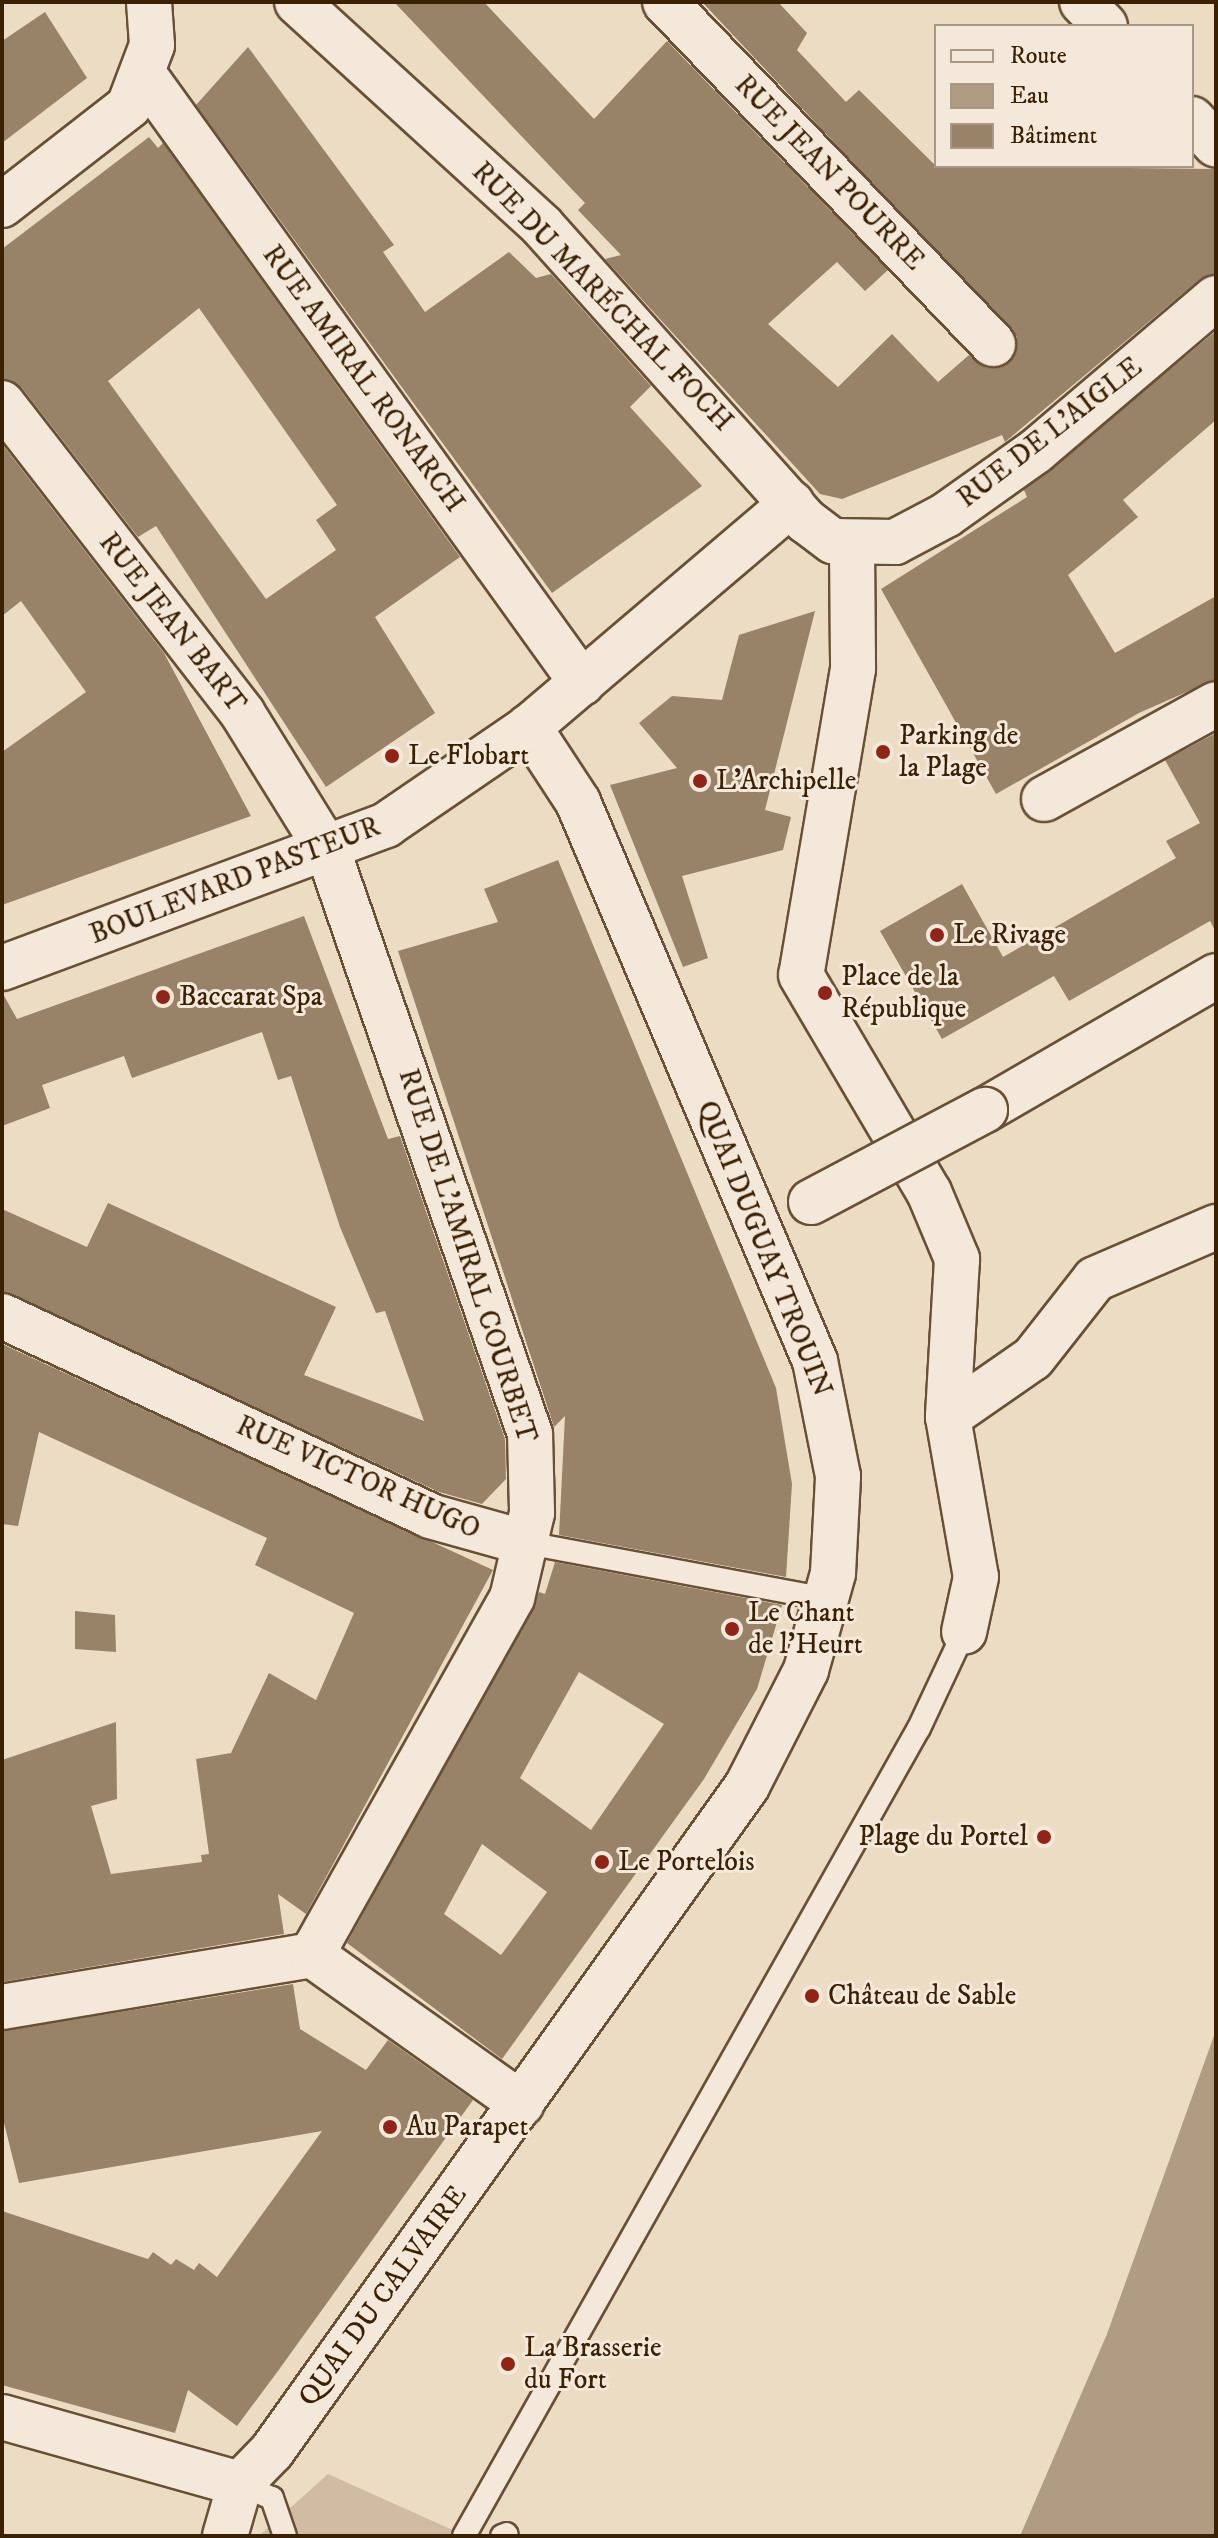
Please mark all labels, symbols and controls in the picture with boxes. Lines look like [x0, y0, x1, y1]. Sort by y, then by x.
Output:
legend [934, 24, 1194, 168]
text: Route [1010, 41, 1067, 71]
street label: RUE JEAN POURRE [727, 68, 931, 278]
text: Eau [1010, 81, 1049, 111]
text: Bâtiment [1010, 121, 1097, 151]
street label: RUE DU MARÉCHAL FOCH [464, 155, 740, 439]
street label: RUE AMIRAL RONARCH [255, 239, 471, 519]
street label: RUE DE L'AIGLE [951, 351, 1149, 515]
street label: RUE JEAN BART [91, 526, 253, 720]
place label: Parking de la Plage [899, 719, 1018, 785]
place label: Le Flobart [408, 739, 529, 773]
marker: Parking de la Plage [874, 743, 892, 761]
marker: Le Flobart [383, 747, 401, 765]
place label: L'Archipelle [716, 764, 856, 798]
marker: L'Archipelle [691, 772, 709, 790]
street label: BOULEVARD PASTEUR [85, 810, 385, 952]
place label: Le Rivage [953, 918, 1066, 952]
marker: Le Rivage [928, 926, 946, 944]
place label: Place de la République [841, 960, 966, 1026]
place label: Baccarat Spa [179, 980, 323, 1014]
marker: Place de la République [816, 984, 834, 1002]
marker: Baccarat Spa [154, 988, 172, 1006]
street label: RUE DE L'AMIRAL COURBET [391, 1065, 543, 1447]
street label: QUAI DUGUAY TROUIN [689, 1096, 839, 1402]
street label: RUE VICTOR HUGO [231, 1409, 485, 1547]
place label: Le Chant de l'Heurt [748, 1596, 863, 1662]
marker: Le Chant de l'Heurt [723, 1620, 741, 1638]
place label: Plage du Portel [858, 1820, 1028, 1854]
marker: Plage du Portel [1035, 1828, 1053, 1846]
place label: Le Portelois [618, 1845, 755, 1879]
marker: Le Portelois [593, 1853, 611, 1871]
place label: Château de Sable [828, 1979, 1016, 2013]
marker: Château de Sable [803, 1987, 821, 2005]
place label: Au Parapet [406, 2110, 528, 2144]
marker: Au Parapet [381, 2118, 399, 2136]
street label: QUAI DU CALVAIRE [292, 2179, 474, 2413]
place label: La Brasserie du Fort [524, 2331, 661, 2397]
marker: La Brasserie du Fort [499, 2355, 517, 2373]

